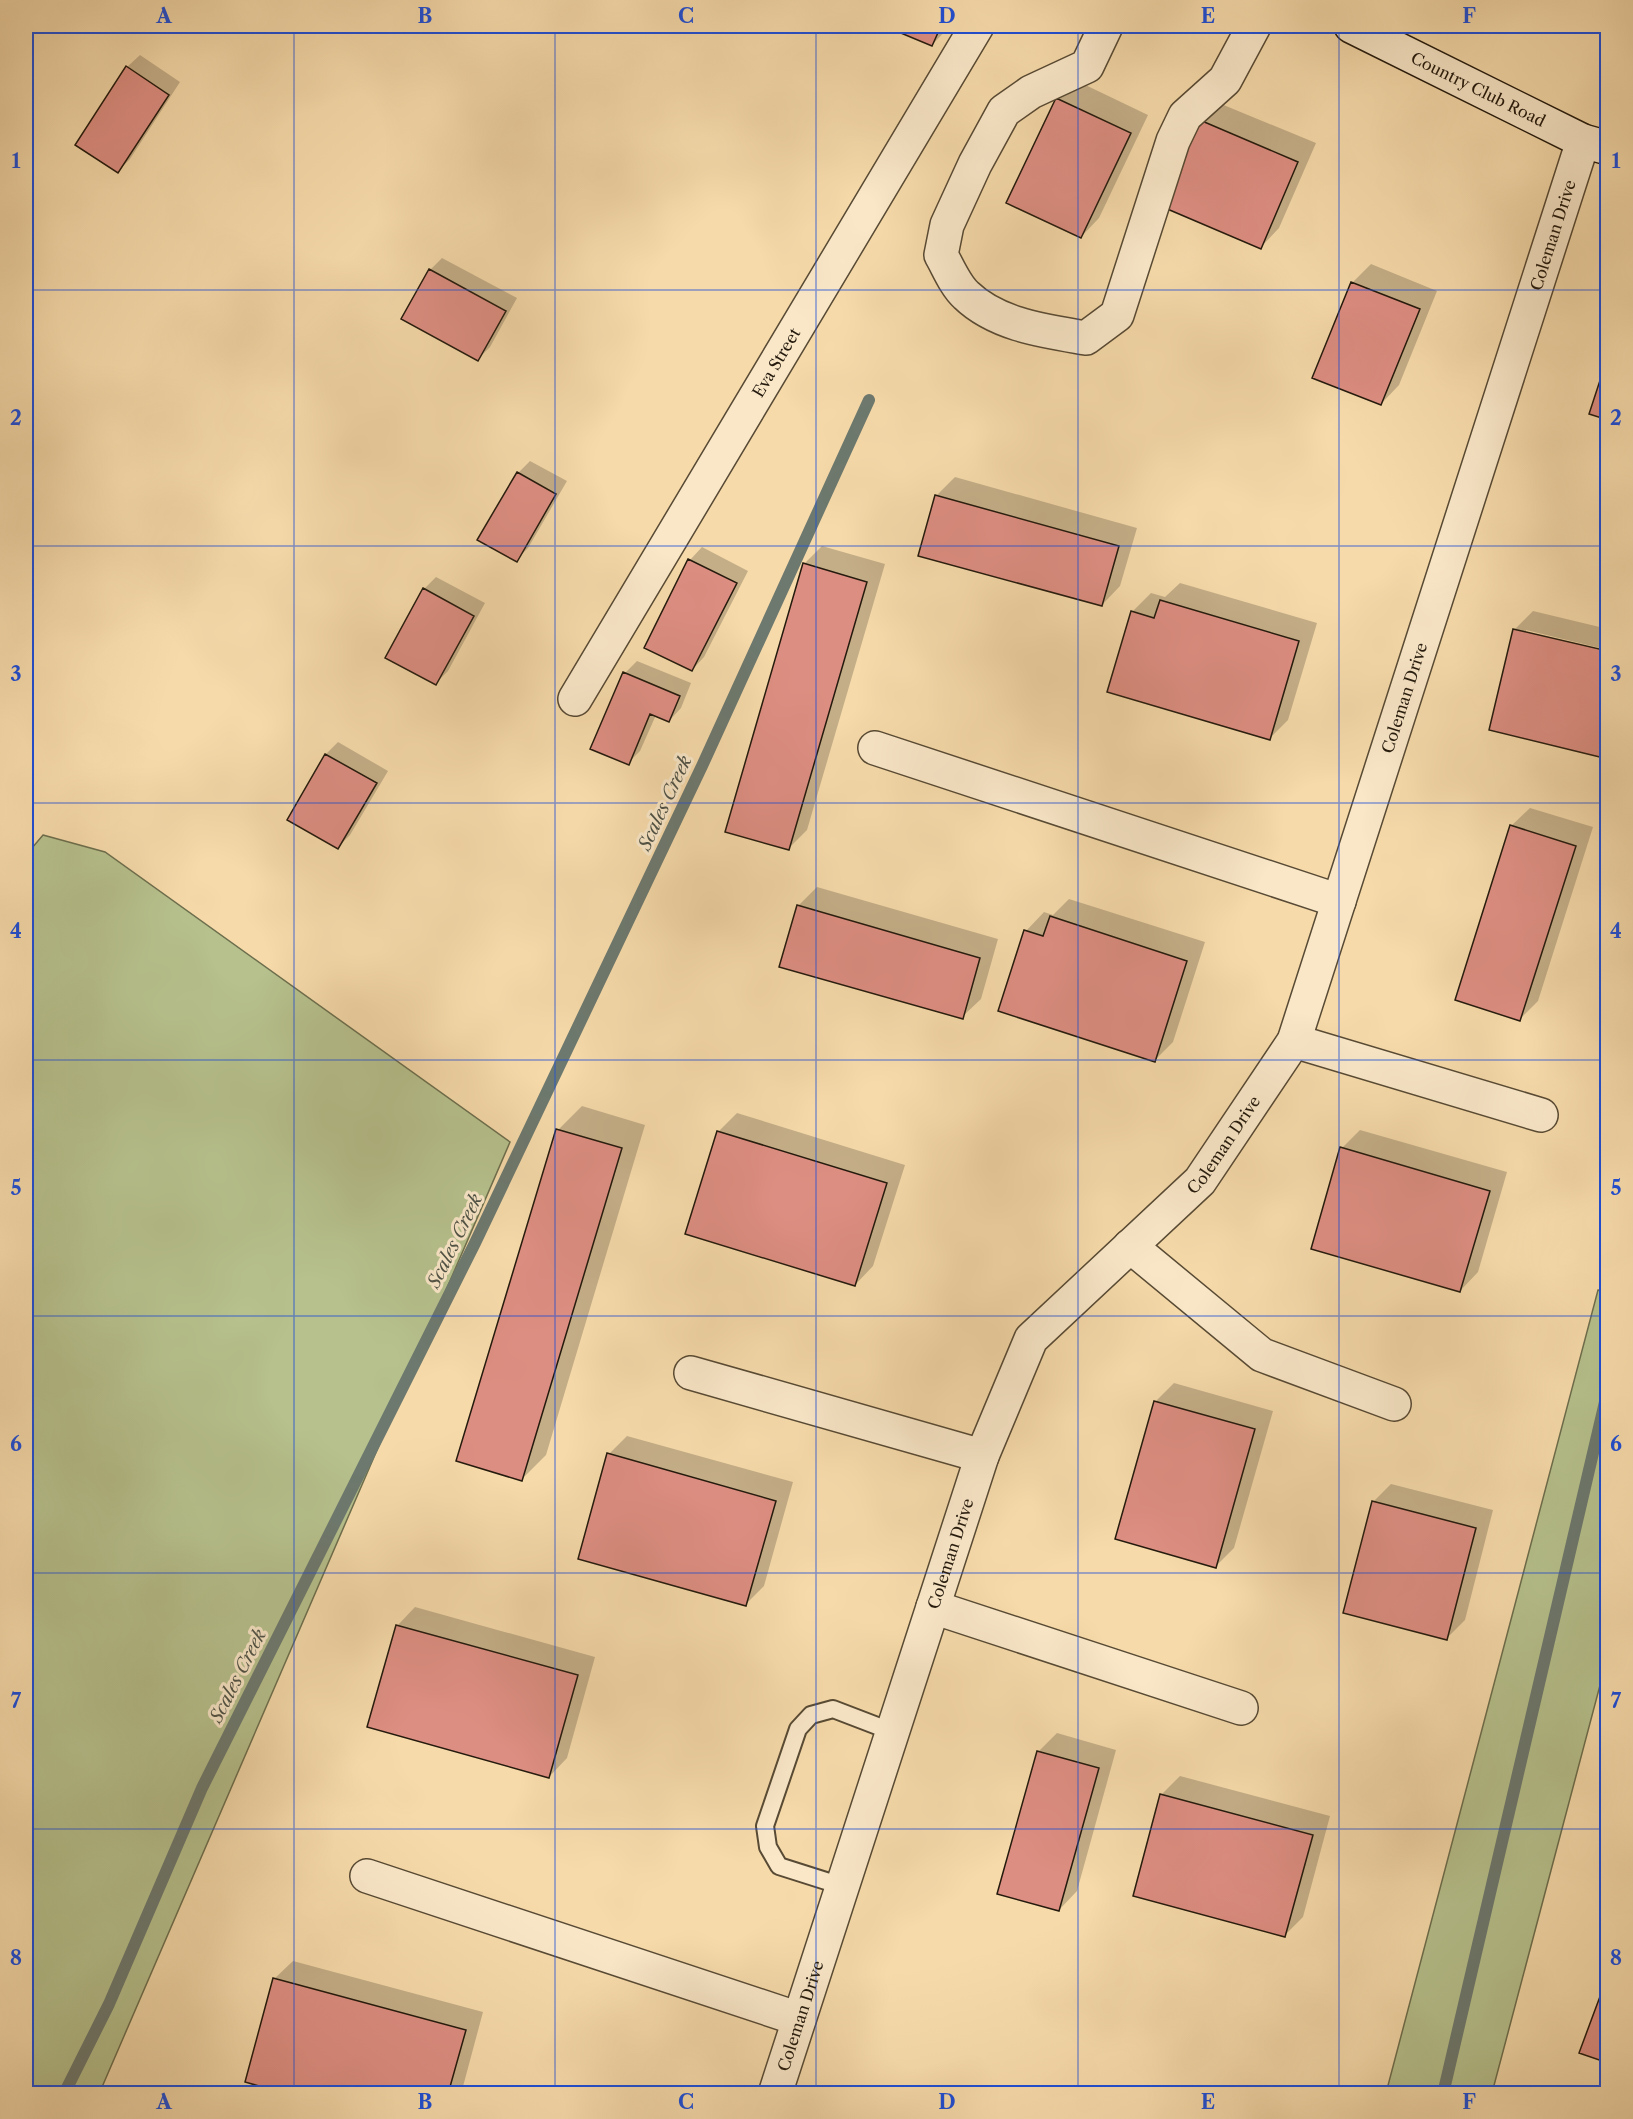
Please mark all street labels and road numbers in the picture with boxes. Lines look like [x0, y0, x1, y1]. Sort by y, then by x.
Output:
street label: Country Club Road [1408, 47, 1549, 131]
street label: Coleman Drive [1526, 177, 1580, 293]
street label: Eva Street [748, 324, 805, 401]
street label: Coleman Drive [1377, 640, 1431, 756]
street label: Coleman Drive [1183, 1092, 1264, 1198]
street label: Coleman Drive [923, 1496, 978, 1612]
street label: Coleman Drive [773, 1958, 828, 2074]

